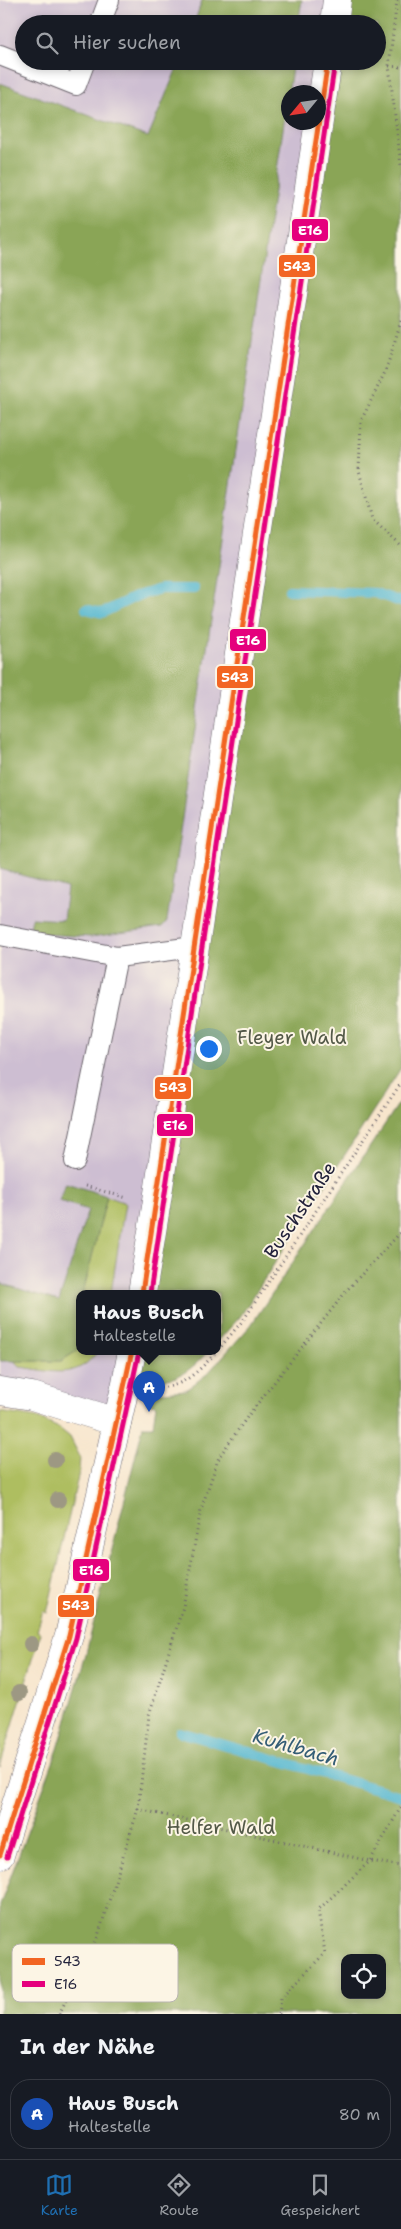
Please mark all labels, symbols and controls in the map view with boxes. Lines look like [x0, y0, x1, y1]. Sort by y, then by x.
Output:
search box [15, 15, 386, 70]
icon: search [33, 29, 61, 57]
text: Hier suchen [73, 30, 181, 55]
north arrow [281, 85, 326, 130]
line badge: E16 [291, 218, 329, 242]
text: E16 [298, 221, 323, 239]
line badge: 543 [278, 254, 316, 278]
text: 543 [283, 257, 311, 275]
line badge: E16 [229, 628, 267, 652]
text: E16 [236, 631, 261, 649]
line badge: 543 [216, 665, 254, 689]
text: 543 [221, 668, 249, 686]
park label: Fleyer Wald [237, 1025, 347, 1050]
your location [196, 1036, 222, 1062]
line badge: 543 [154, 1076, 192, 1100]
text: 543 [159, 1078, 187, 1096]
line badge: E16 [156, 1113, 194, 1137]
text: E16 [163, 1116, 188, 1134]
street label: Buschstraße [258, 1157, 342, 1263]
popup [76, 1290, 221, 1355]
text: Haus Busch [93, 1300, 204, 1325]
text: Haltestelle [93, 1325, 176, 1346]
pin: A [133, 1371, 165, 1412]
line badge: E16 [72, 1558, 110, 1582]
text: E16 [79, 1561, 104, 1579]
line badge: 543 [57, 1594, 95, 1618]
text: 543 [62, 1596, 90, 1614]
water label: Kuhlbach [250, 1722, 342, 1772]
park label: Helfer Wald [167, 1815, 275, 1840]
legend [12, 1944, 178, 2002]
text: 543 [54, 1952, 81, 1970]
map controls [341, 1954, 386, 1999]
button: locate [341, 1954, 386, 1999]
text: E16 [54, 1975, 77, 1993]
text: In der Nähe [20, 2033, 155, 2061]
text: Haus Busch [68, 2091, 179, 2116]
text: A [31, 2104, 43, 2125]
text: 80 m [339, 2104, 380, 2125]
text: Haltestelle [68, 2116, 151, 2137]
tab: Karte [41, 2171, 78, 2219]
tab: Route [159, 2171, 199, 2219]
tab: Gespeichert [280, 2171, 360, 2219]

